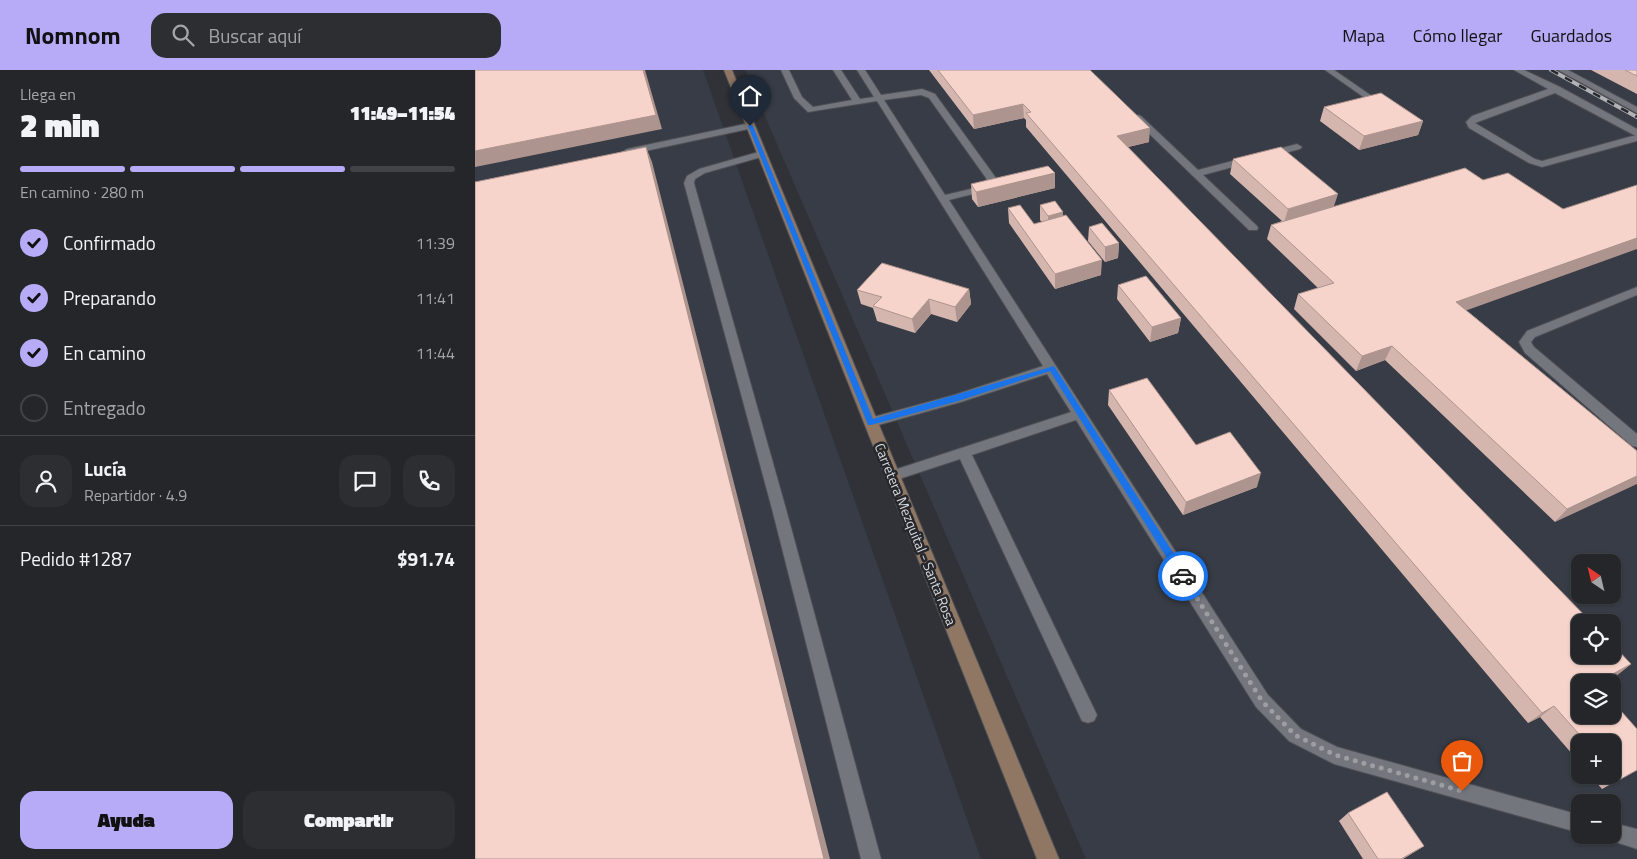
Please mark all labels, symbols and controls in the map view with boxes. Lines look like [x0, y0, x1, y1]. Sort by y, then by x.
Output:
search box [151, 13, 501, 58]
text: Nomnom [25, 17, 121, 53]
icon: search [169, 21, 197, 49]
text: Buscar aquí [209, 21, 302, 50]
text: Mapa [1342, 22, 1385, 49]
text: Cómo llegar [1413, 22, 1502, 49]
text: Guardados [1530, 22, 1612, 49]
pin [729, 75, 771, 126]
text: Llega en [20, 82, 76, 106]
icon: home [736, 82, 764, 110]
text: 11:49–11:54 [350, 98, 455, 127]
text: 2 min [20, 101, 100, 149]
text: En camino · 280 m [20, 180, 144, 204]
text: Confirmado [63, 228, 156, 257]
icon: check [20, 229, 48, 257]
text: 11:39 [416, 231, 455, 255]
text: Preparando [63, 283, 156, 312]
icon: check [20, 284, 48, 312]
text: 11:41 [416, 286, 455, 310]
text: En camino [63, 338, 146, 367]
icon: check [20, 339, 48, 367]
text: 11:44 [416, 341, 455, 365]
text: Entregado [63, 393, 146, 422]
street label: Carretera Mezquital - Santa Rosa [870, 440, 962, 628]
text: Lucía [84, 454, 127, 483]
button: person [20, 455, 72, 507]
button: chat [339, 455, 391, 507]
button: phone [403, 455, 455, 507]
text: Repartidor · 4.9 [84, 483, 187, 507]
text: Pedido #1287 [20, 544, 132, 573]
text: $91.74 [397, 544, 455, 573]
courier [1158, 551, 1208, 601]
north arrow [1571, 554, 1621, 604]
map controls [1571, 554, 1621, 844]
icon: car [1169, 562, 1197, 590]
button: locate [1571, 614, 1621, 664]
button: layers [1571, 674, 1621, 724]
button: + [1571, 734, 1621, 784]
pin [1441, 740, 1483, 791]
icon: bag [1448, 747, 1476, 775]
button: Ayuda [20, 791, 233, 849]
button: Compartir [243, 791, 455, 849]
button: − [1571, 794, 1621, 844]

